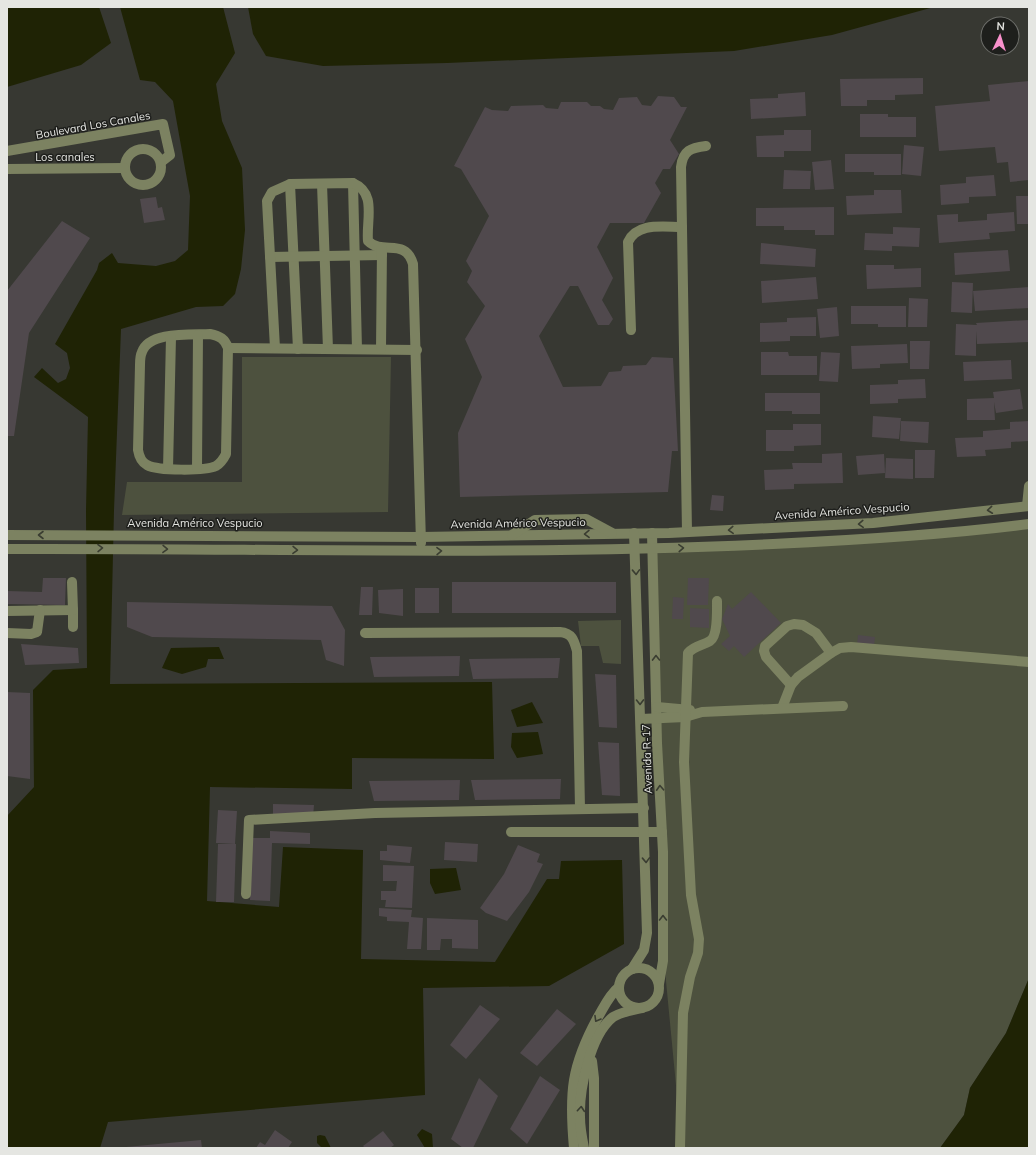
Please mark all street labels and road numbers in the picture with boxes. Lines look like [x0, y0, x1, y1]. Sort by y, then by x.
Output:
street label: Boulevard Los Canales [35, 108, 151, 142]
street label: Los canales [35, 150, 95, 164]
street label: Avenida Américo Vespucio [774, 499, 910, 523]
street label: Avenida Américo Vespucio [450, 515, 586, 531]
street label: Avenida Américo Vespucio [127, 516, 263, 530]
street label: Avenida R-17 [639, 724, 655, 794]

